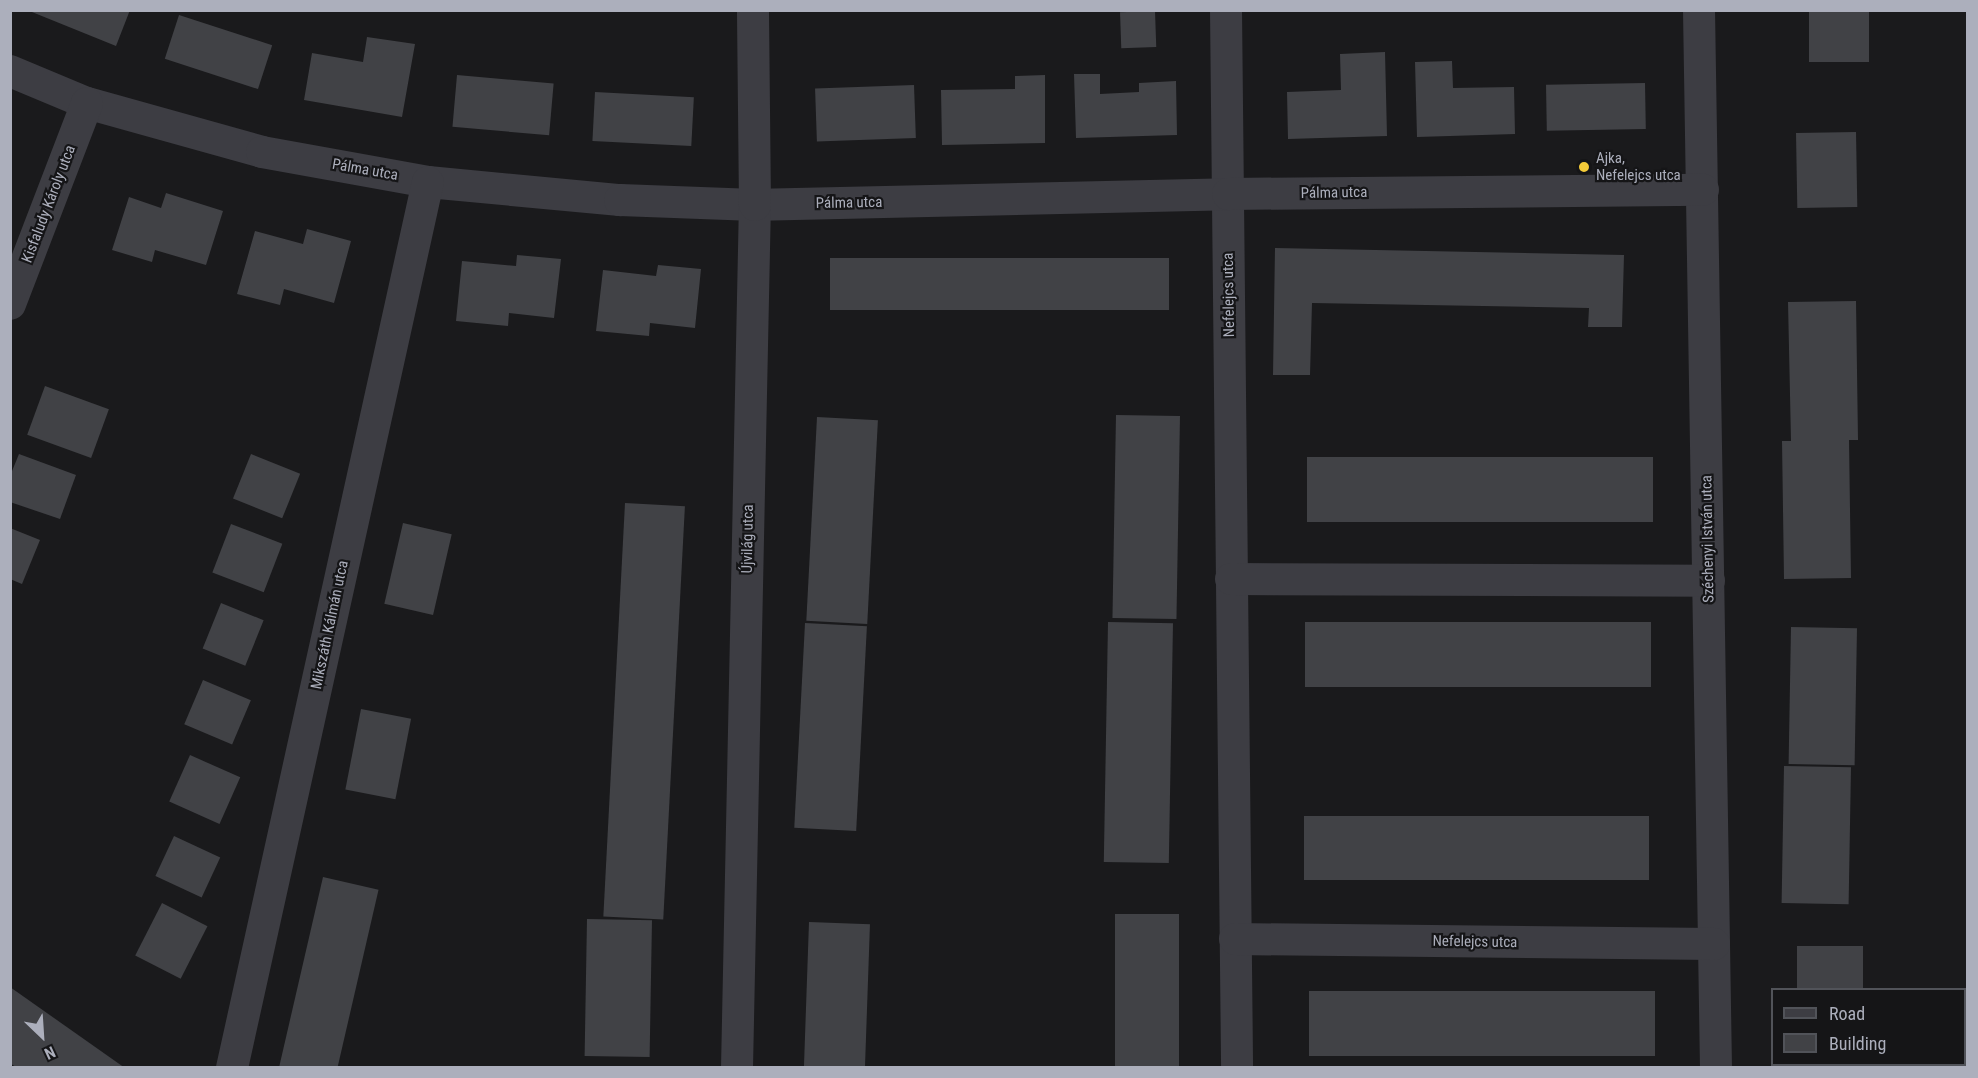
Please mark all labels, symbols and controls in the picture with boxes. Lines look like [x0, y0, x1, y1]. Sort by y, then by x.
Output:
street label: Kisfaludy Károly utca [18, 143, 80, 265]
place label: Ajka, Nefelejcs utca [1596, 149, 1681, 184]
street label: Pálma utca [331, 155, 399, 185]
marker: Ajka, Nefelejcs utca [1577, 160, 1591, 174]
street label: Pálma utca [1301, 183, 1367, 203]
street label: Pálma utca [816, 193, 882, 213]
street label: Nefelejcs utca [1219, 252, 1239, 338]
street label: Széchenyi István utca [1698, 475, 1718, 603]
street label: Újvilág utca [738, 504, 758, 574]
street label: Mikszáth Kálmán utca [308, 559, 352, 691]
street label: Nefelejcs utca [1432, 932, 1518, 952]
legend [1771, 988, 1966, 1066]
text: Road [1829, 1003, 1865, 1024]
north arrow [12, 1006, 72, 1066]
text: Building [1829, 1033, 1886, 1054]
text: N [41, 1042, 58, 1063]

